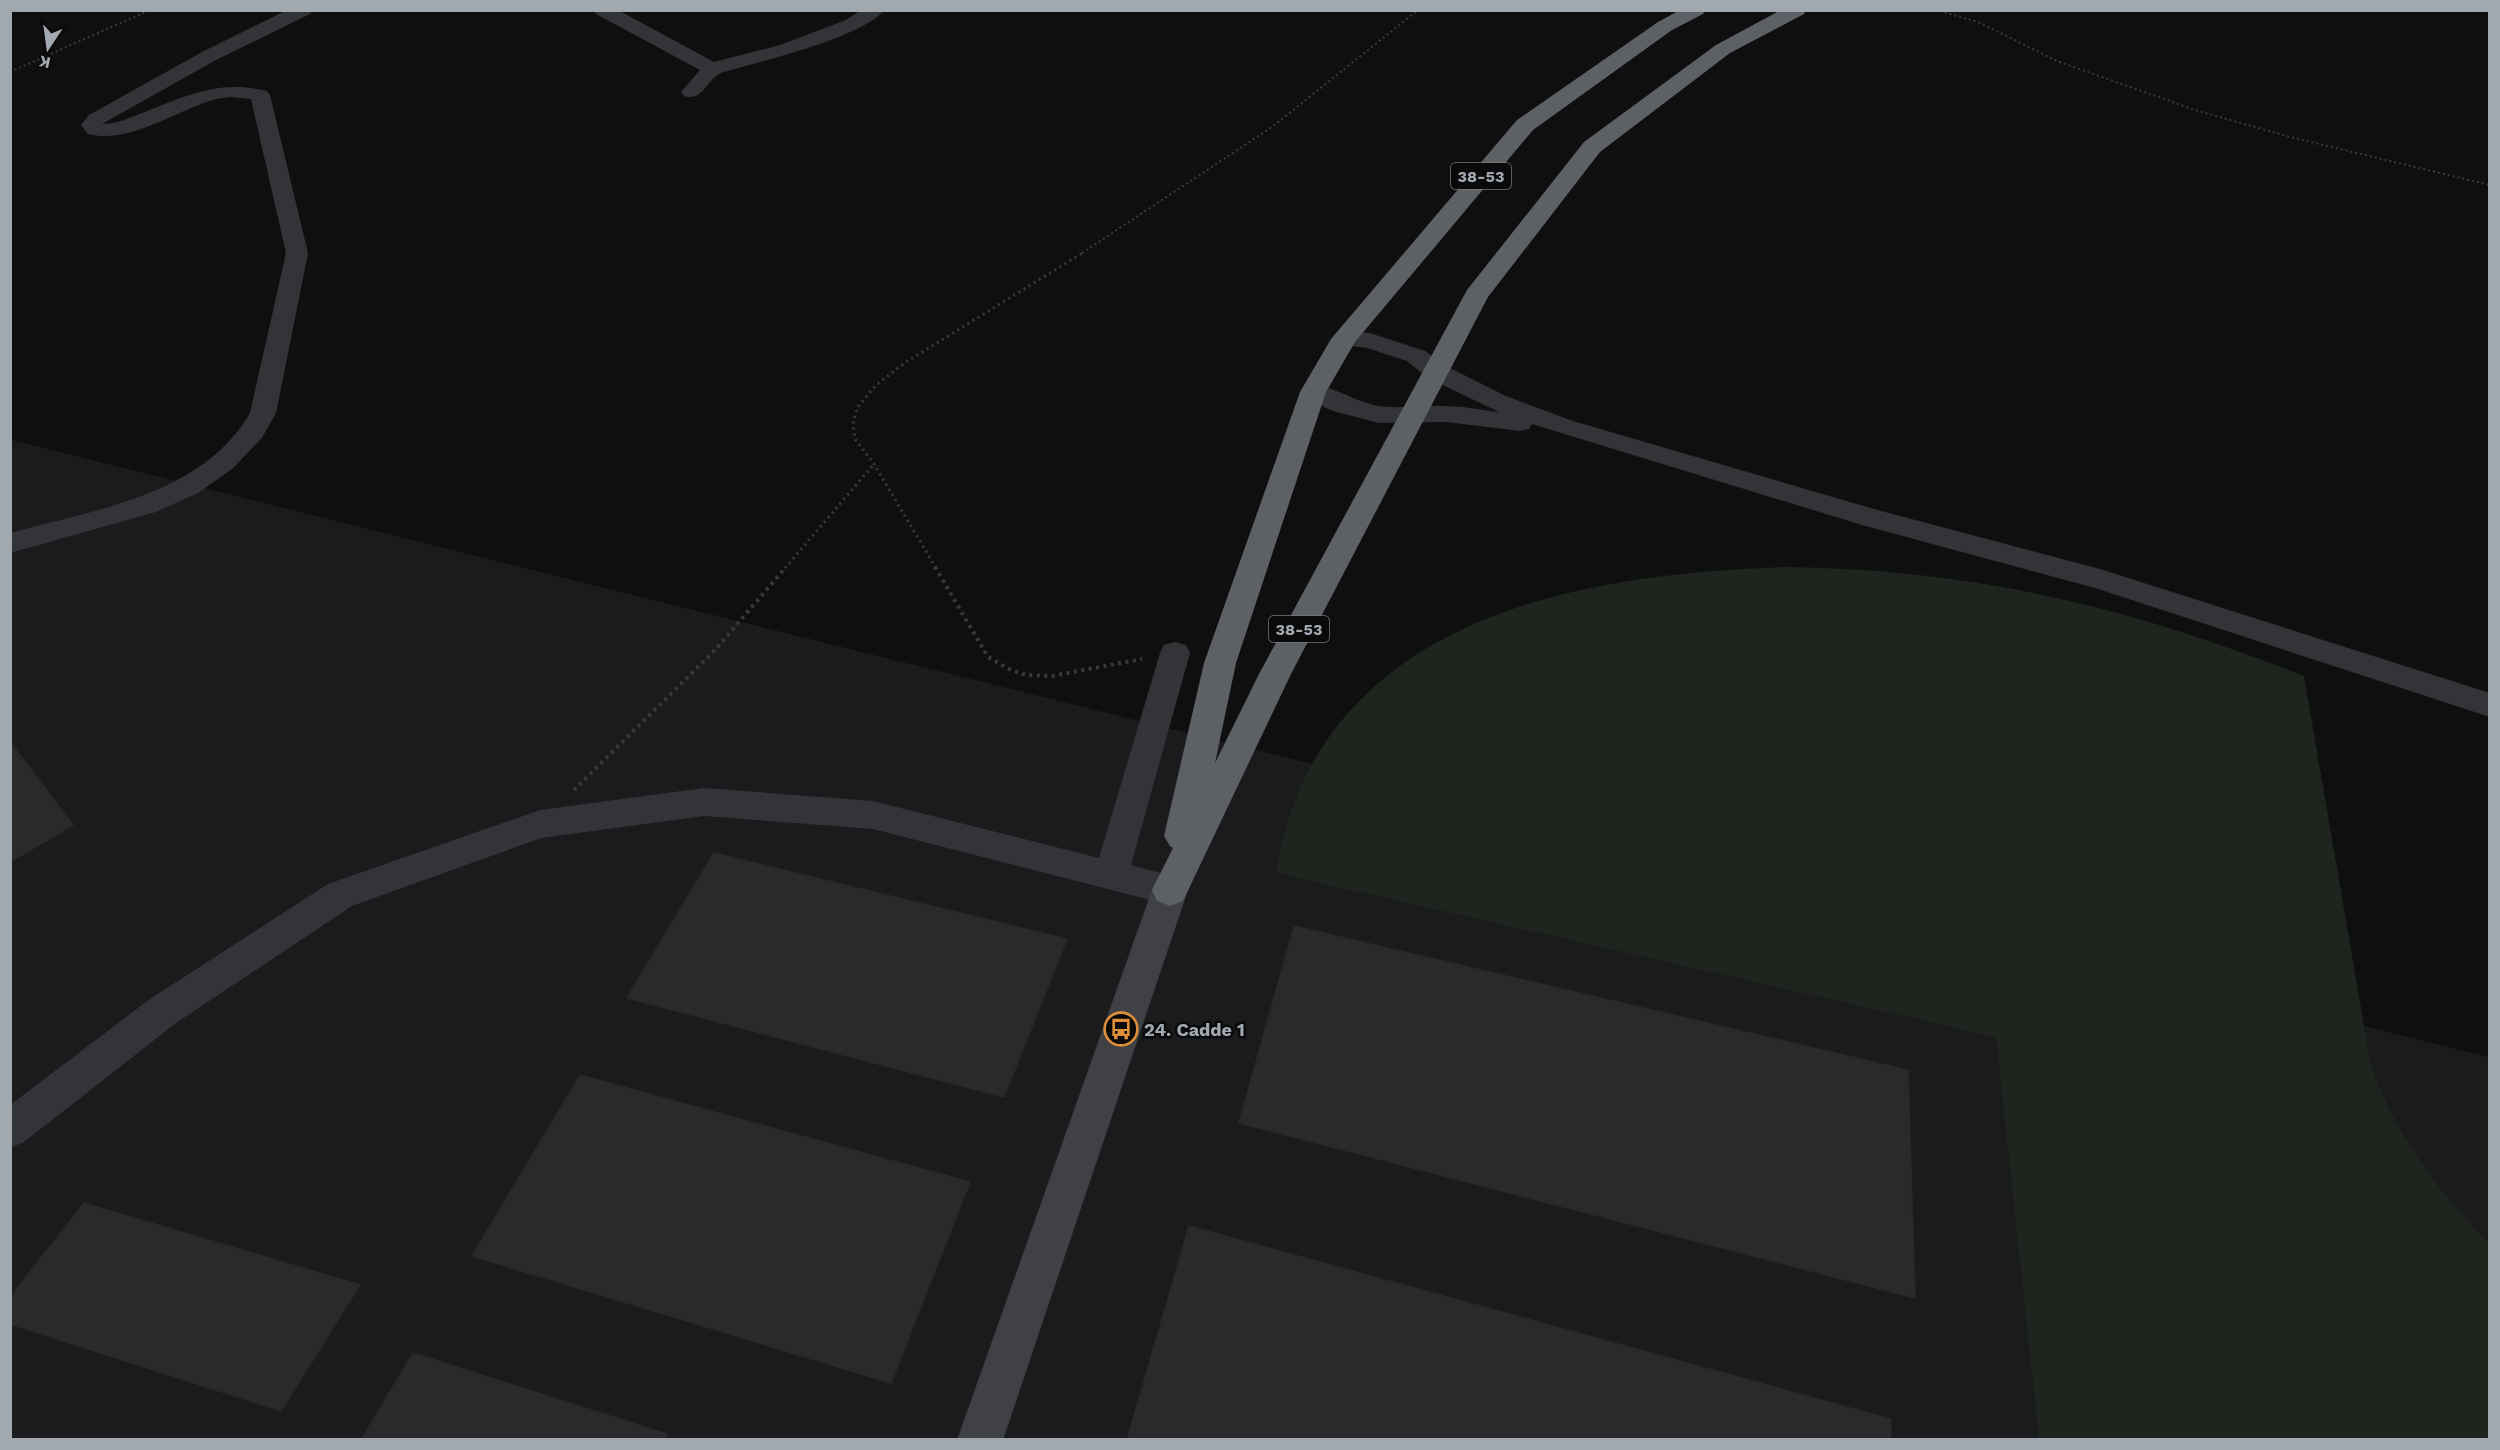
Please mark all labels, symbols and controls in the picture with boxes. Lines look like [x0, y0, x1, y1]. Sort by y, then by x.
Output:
north arrow [18, 18, 78, 78]
text: K [37, 52, 52, 73]
road number: 38-53 [1451, 163, 1511, 189]
road number: 38-53 [1269, 616, 1329, 642]
bus stop icon: 24. Cadde 1 [1103, 1011, 1139, 1047]
place label: 24. Cadde 1 [1144, 1019, 1245, 1040]

